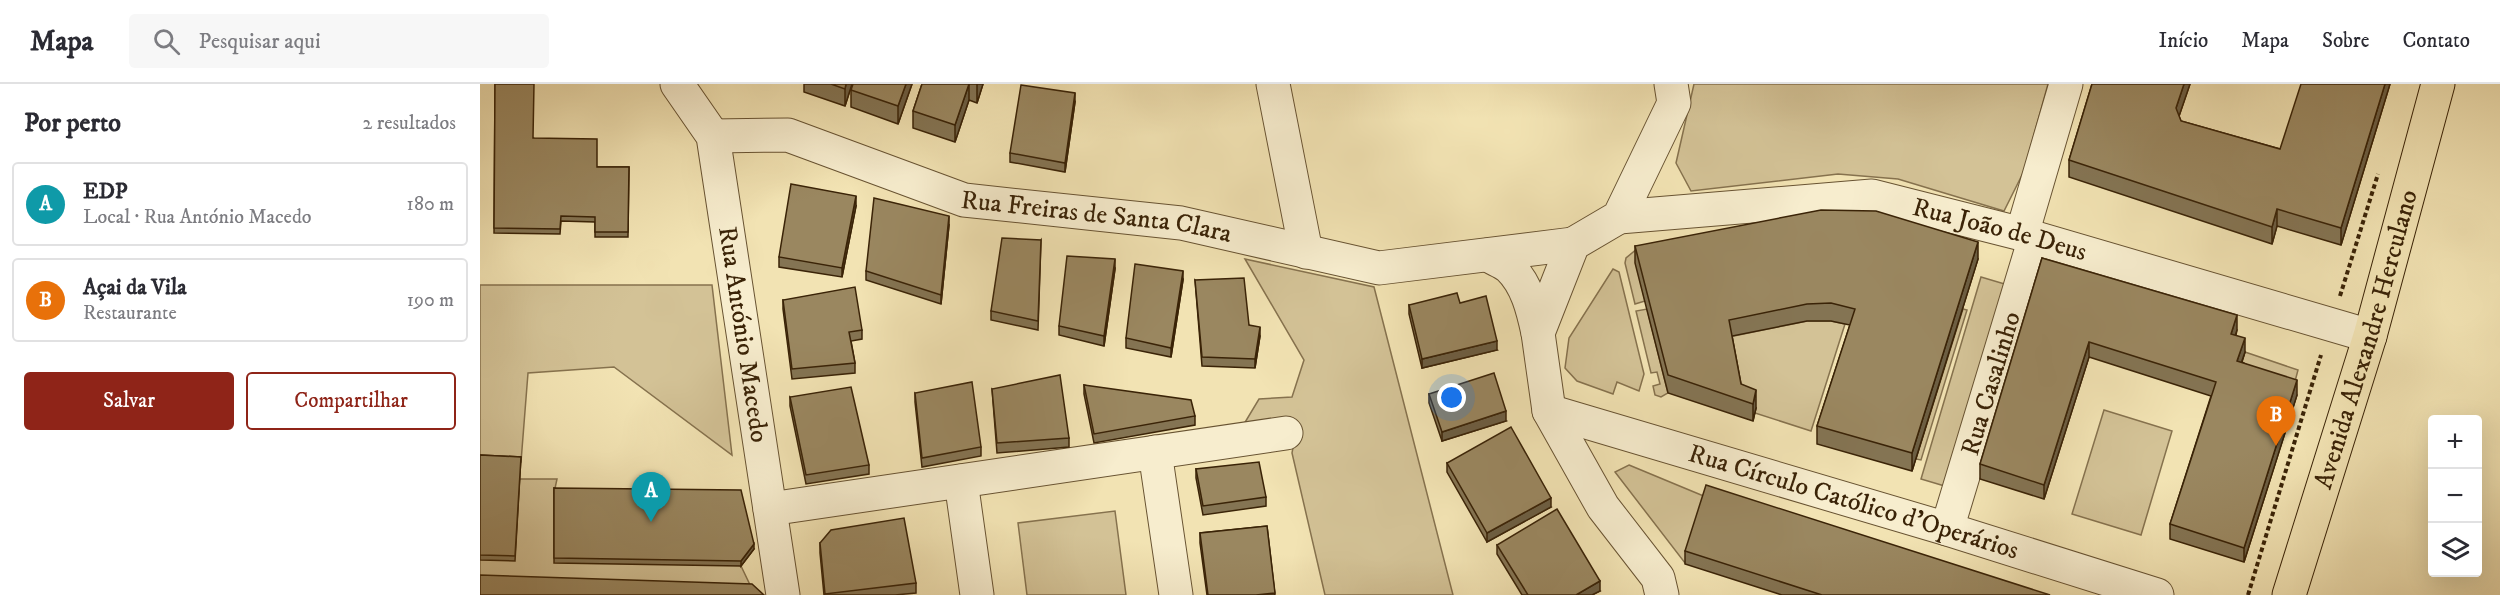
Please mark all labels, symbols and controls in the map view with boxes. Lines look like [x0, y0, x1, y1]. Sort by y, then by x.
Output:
search box [129, 14, 549, 68]
text: Mapa [30, 24, 93, 59]
icon: search [150, 25, 183, 58]
text: Pesquisar aqui [198, 28, 321, 55]
text: Início [2159, 28, 2208, 54]
text: Mapa [2241, 28, 2289, 54]
text: Sobre [2322, 28, 2369, 54]
text: Contato [2402, 28, 2470, 54]
text: Por perto [24, 107, 121, 140]
text: 2 resultados [363, 111, 456, 136]
text: EDP [83, 178, 127, 205]
street label: Rua Freiras de Santa Clara [959, 183, 1235, 250]
street label: Avenida Alexandre Herculano [2307, 186, 2425, 493]
street label: Rua João de Deus [1909, 190, 2091, 269]
text: A [39, 192, 52, 217]
text: 180 m [407, 192, 454, 217]
text: Local · Rua António Macedo [83, 205, 312, 230]
street label: Rua António Macedo [710, 224, 776, 445]
text: Açai da Vila [83, 274, 187, 301]
text: B [39, 288, 52, 313]
text: 190 m [407, 288, 454, 313]
text: Restaurante [83, 301, 177, 326]
street label: Rua Casalinho [1954, 307, 2028, 460]
button: Salvar [24, 372, 234, 430]
button: Compartilhar [246, 372, 456, 430]
your location [1437, 383, 1466, 412]
pin: B [2256, 396, 2296, 446]
map controls [2428, 415, 2482, 577]
button: + [2428, 415, 2482, 469]
street label: Rua Círculo Católico d'Operários [1685, 437, 2023, 567]
button: − [2428, 469, 2482, 523]
pin: A [632, 472, 670, 522]
button: layers [2428, 523, 2482, 577]

